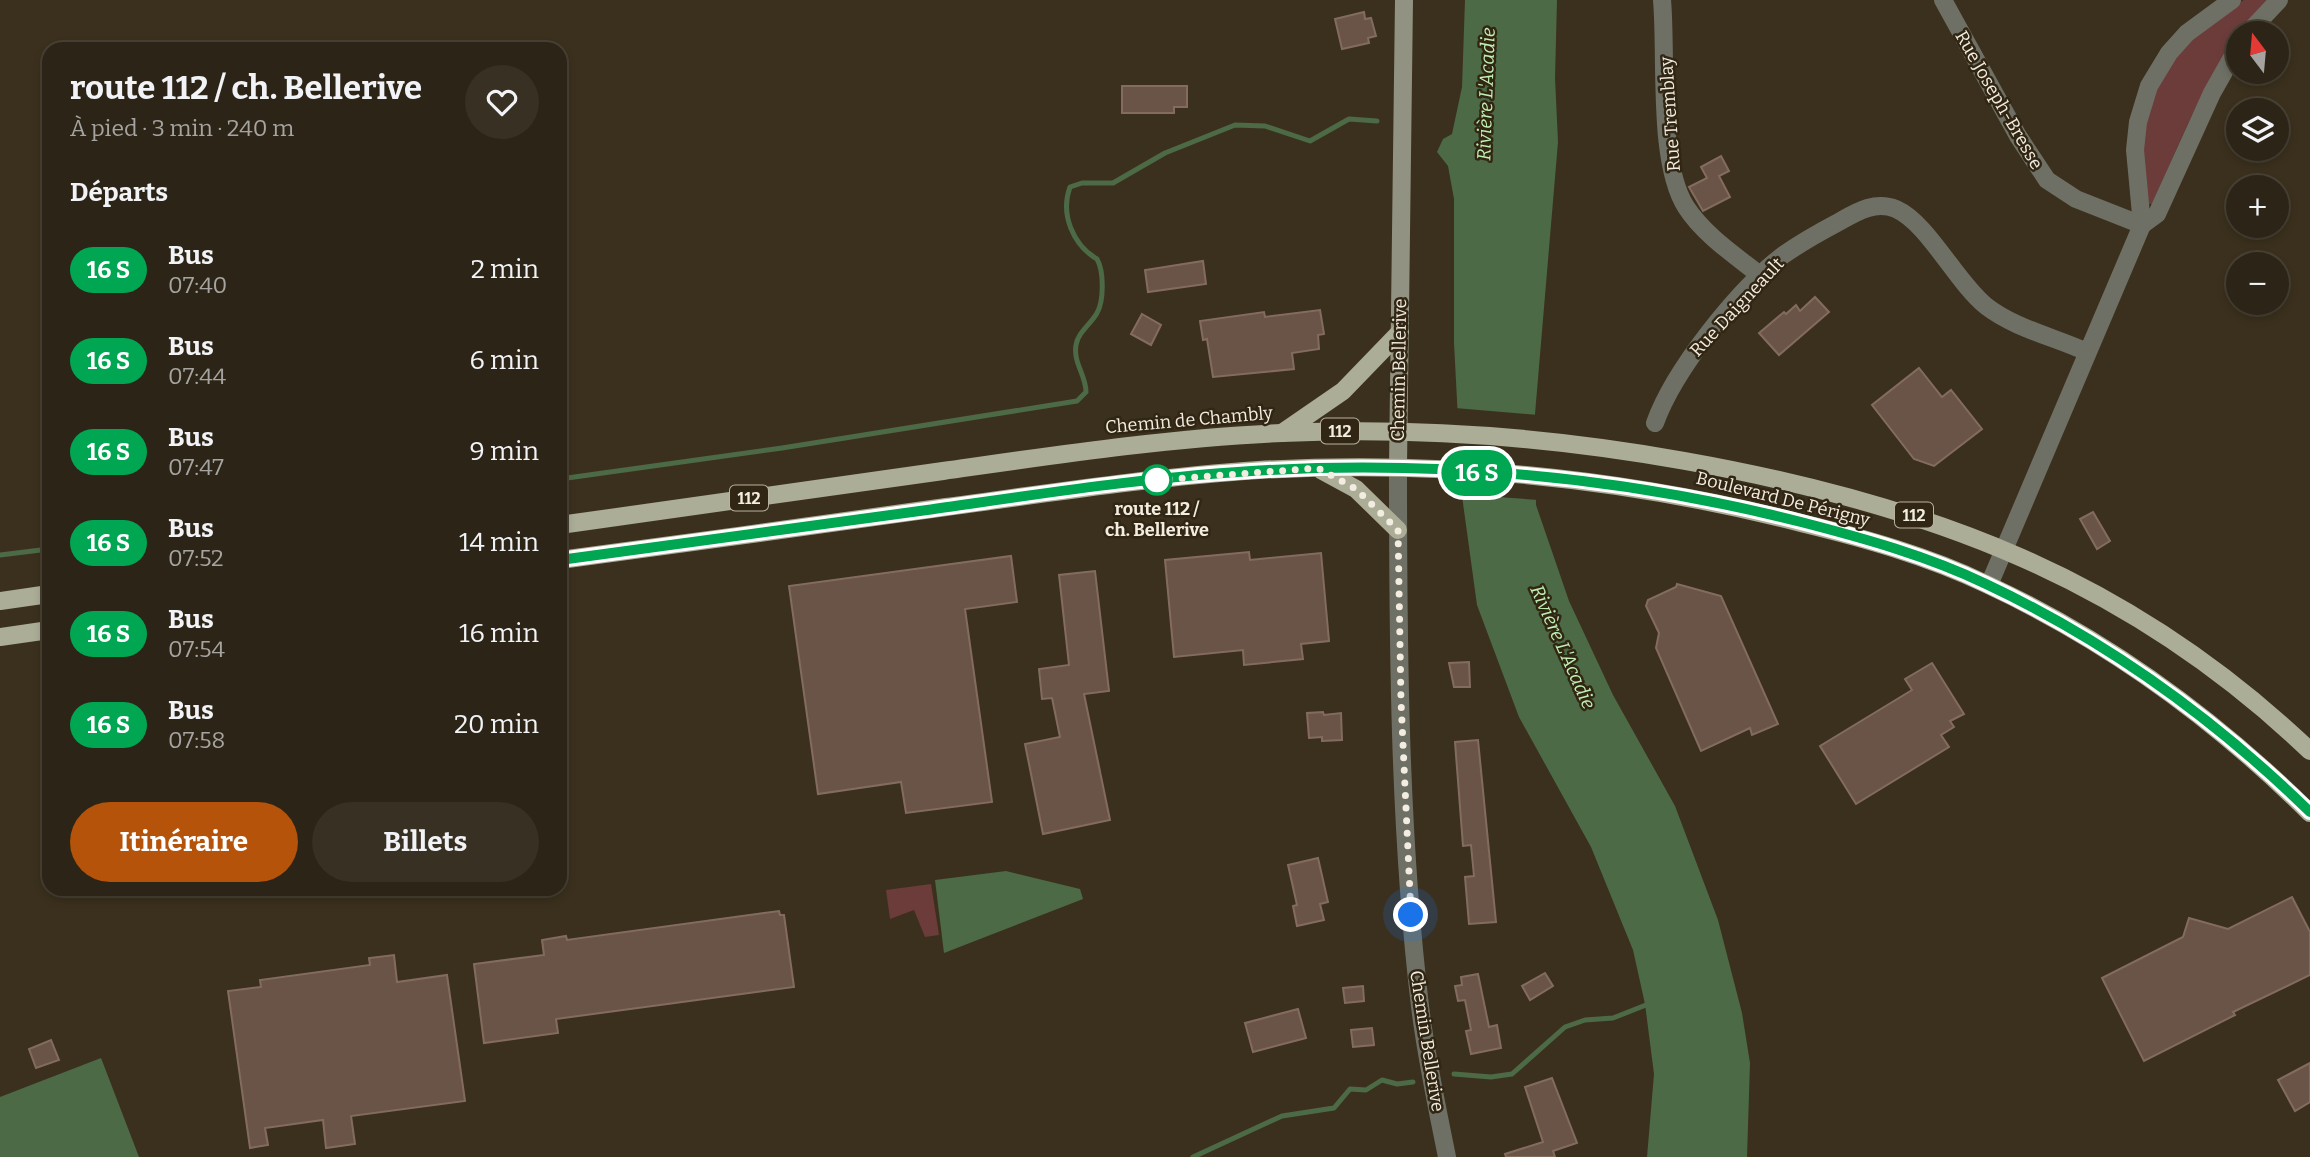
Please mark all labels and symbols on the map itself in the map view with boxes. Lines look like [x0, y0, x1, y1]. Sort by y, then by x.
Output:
north arrow [2226, 21, 2289, 84]
water label: Rivière L'Acadie [1472, 27, 1500, 161]
street label: Rue Joseph-Bresse [1950, 27, 2048, 173]
street label: Rue Tremblay [1655, 55, 1685, 172]
street label: Rue Daigneault [1685, 252, 1789, 361]
street label: Chemin Bellerive [1387, 298, 1411, 442]
street label: Chemin de Chambly [1104, 402, 1274, 438]
road number: 112 [1321, 418, 1359, 444]
line badge: 16 S [1428, 450, 1526, 496]
marker: route 112 / ch. Bellerive [1142, 465, 1172, 495]
street label: Boulevard De Périgny [1694, 467, 1873, 531]
road number: 112 [730, 485, 768, 510]
place label: route 112 / ch. Bellerive [1105, 498, 1209, 541]
road number: 112 [1895, 502, 1933, 528]
water label: Rivière L'Acadie [1525, 581, 1601, 713]
your location [1393, 897, 1428, 932]
street label: Chemin Bellerive [1405, 969, 1449, 1113]

